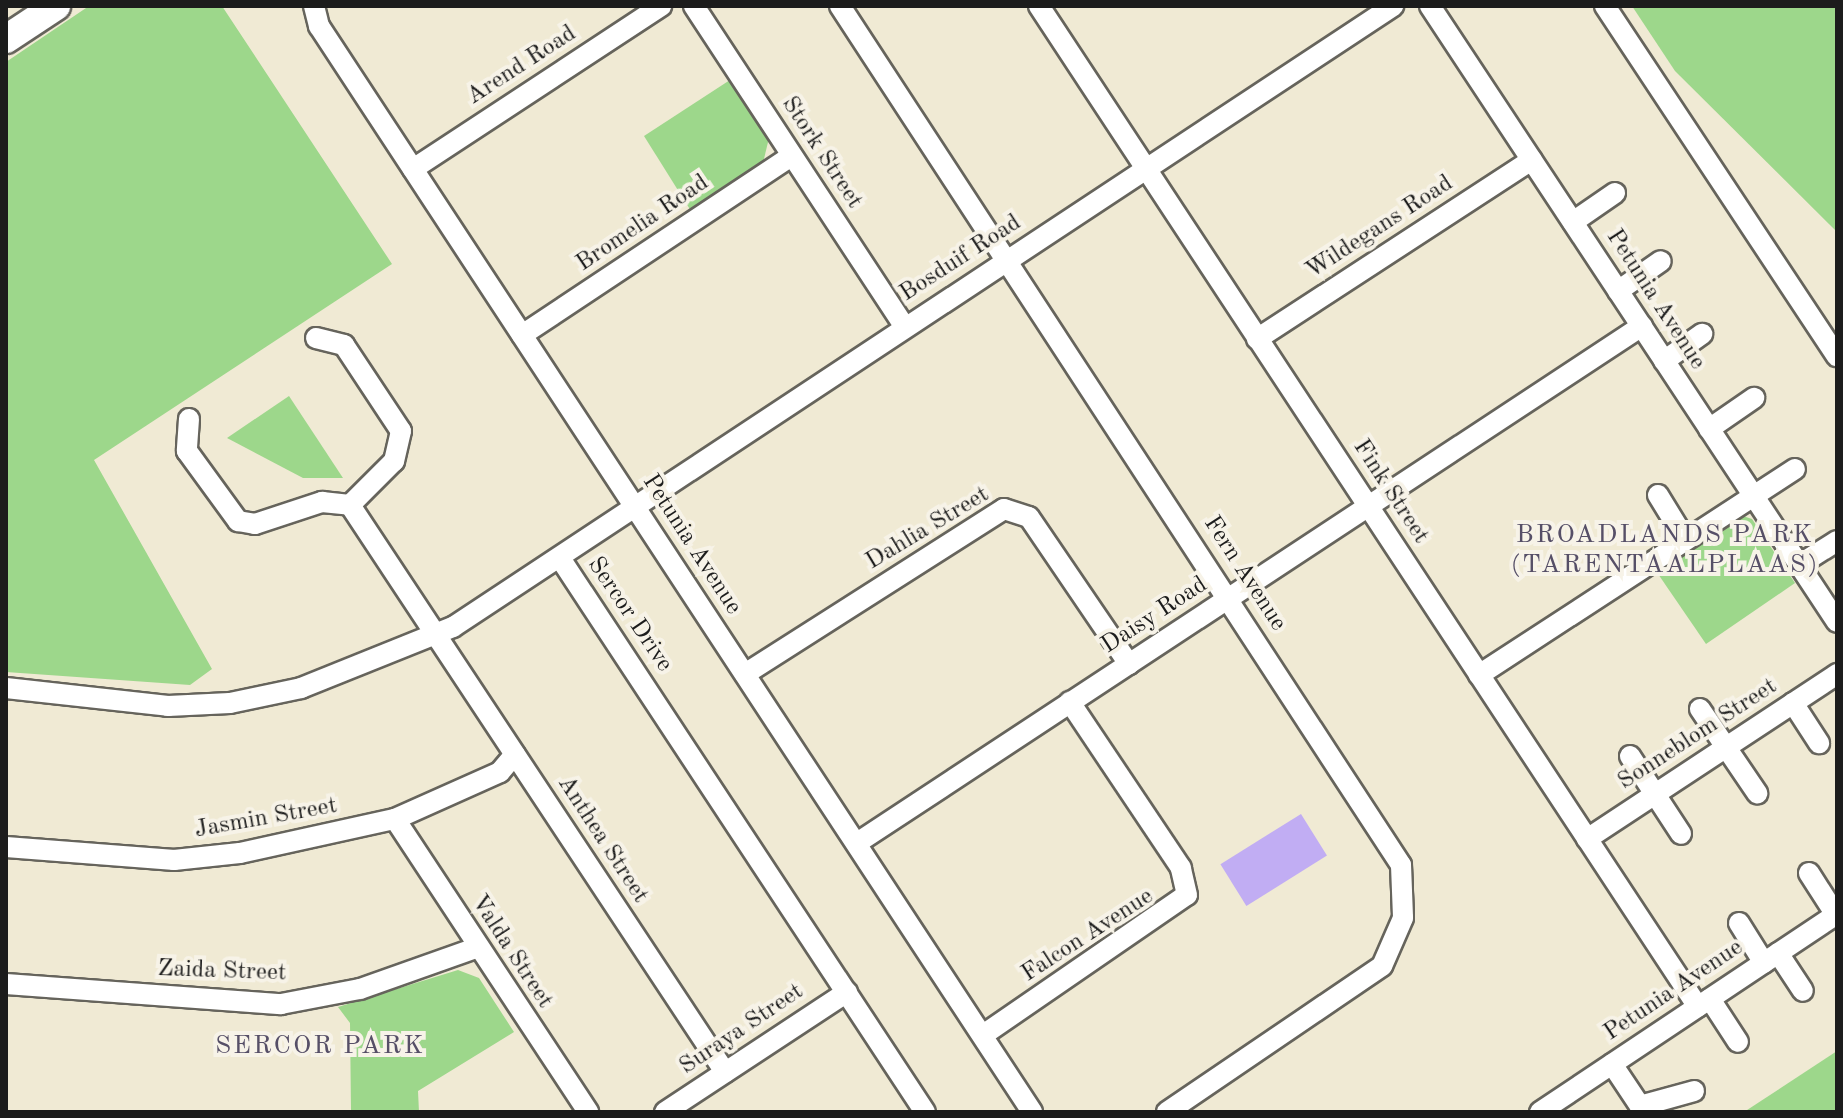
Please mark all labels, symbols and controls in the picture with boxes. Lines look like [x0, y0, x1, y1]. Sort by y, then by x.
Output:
street label: Arend Road [462, 20, 582, 112]
street label: Stork Street [774, 92, 868, 214]
street label: Bromelia Road [571, 169, 715, 279]
street label: Wildegans Road [1301, 170, 1459, 286]
street label: Bosduif Road [895, 209, 1027, 309]
street label: Petunia Avenue [1599, 224, 1711, 376]
street label: Fink Street [1346, 434, 1434, 550]
street label: Petunia Avenue [635, 469, 747, 621]
street label: Dahlia Street [861, 481, 995, 577]
street label: Fern Avenue [1196, 511, 1292, 637]
district label: BROADLANDS PARK (TARENTAALPLAAS) [1511, 520, 1819, 582]
street label: Sercor Drive [580, 552, 678, 678]
street label: Daisy Road [1097, 571, 1213, 661]
street label: Sonneblom Street [1613, 673, 1783, 797]
street label: Anthea Street [550, 771, 654, 909]
street label: Jasmin Street [193, 792, 339, 846]
street label: Falcon Avenue [1017, 883, 1159, 989]
street label: Valda Street [464, 890, 558, 1014]
street label: Petunia Avenue [1599, 934, 1749, 1048]
street label: Zaida Street [157, 955, 287, 989]
street label: Suraya Street [675, 978, 809, 1082]
district label: SERCOR PARK [215, 1031, 425, 1063]

